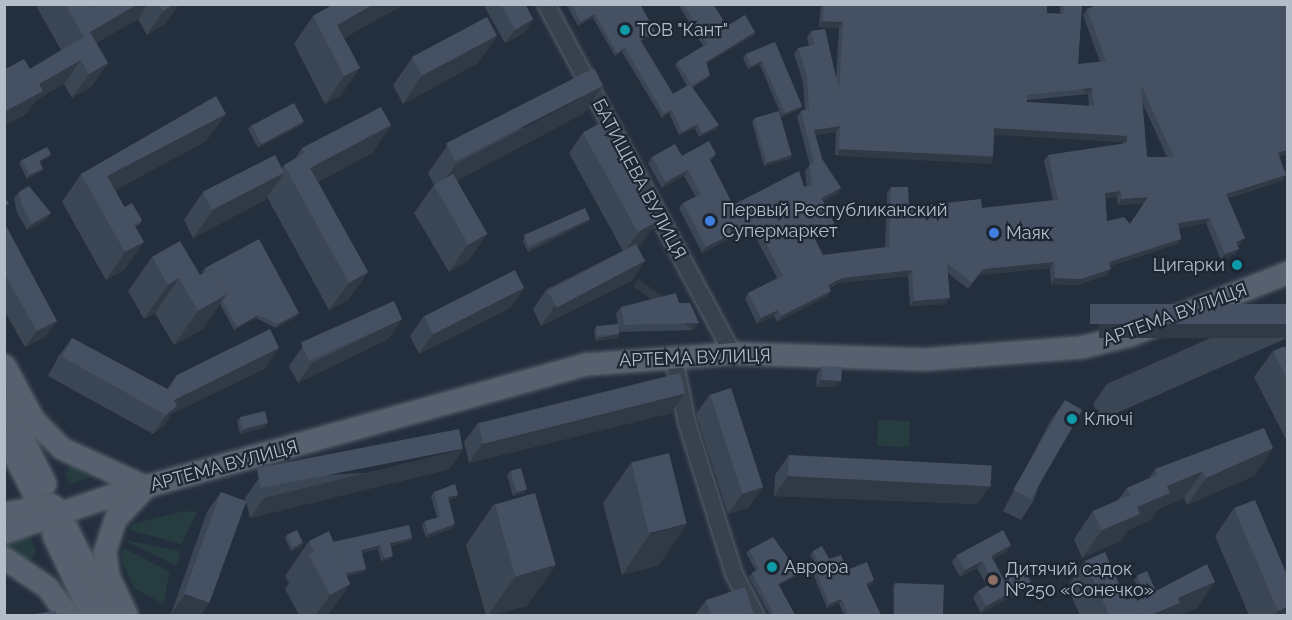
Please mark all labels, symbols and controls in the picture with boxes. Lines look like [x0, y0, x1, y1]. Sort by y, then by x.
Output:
place label: ТОВ "Кант" [637, 19, 728, 41]
marker: ТОВ "Кант" [618, 23, 632, 37]
street label: БАТИЩЕВА ВУЛИЦЯ [587, 95, 691, 263]
place label: Первый Республиканский Супермаркет [722, 200, 947, 242]
marker: Первый Республиканский Супермаркет [703, 214, 717, 228]
place label: Маяк [1006, 222, 1050, 244]
marker: Маяк [987, 226, 1001, 240]
place label: Цигарки [1153, 254, 1225, 276]
marker: Цигарки [1230, 258, 1244, 272]
street label: АРТЕМА ВУЛИЦЯ [1100, 279, 1250, 351]
street label: АРТЕМА ВУЛИЦЯ [618, 345, 772, 371]
place label: Ключі [1084, 408, 1133, 430]
marker: Ключі [1065, 412, 1079, 426]
street label: АРТЕМА ВУЛИЦЯ [148, 436, 300, 496]
place label: Аврора [784, 556, 849, 578]
place label: Дитячий садок №250 «Сонечко» [1005, 559, 1154, 602]
marker: Аврора [765, 560, 779, 574]
marker: Дитячий садок №250 «Сонечко» [986, 573, 1000, 587]

